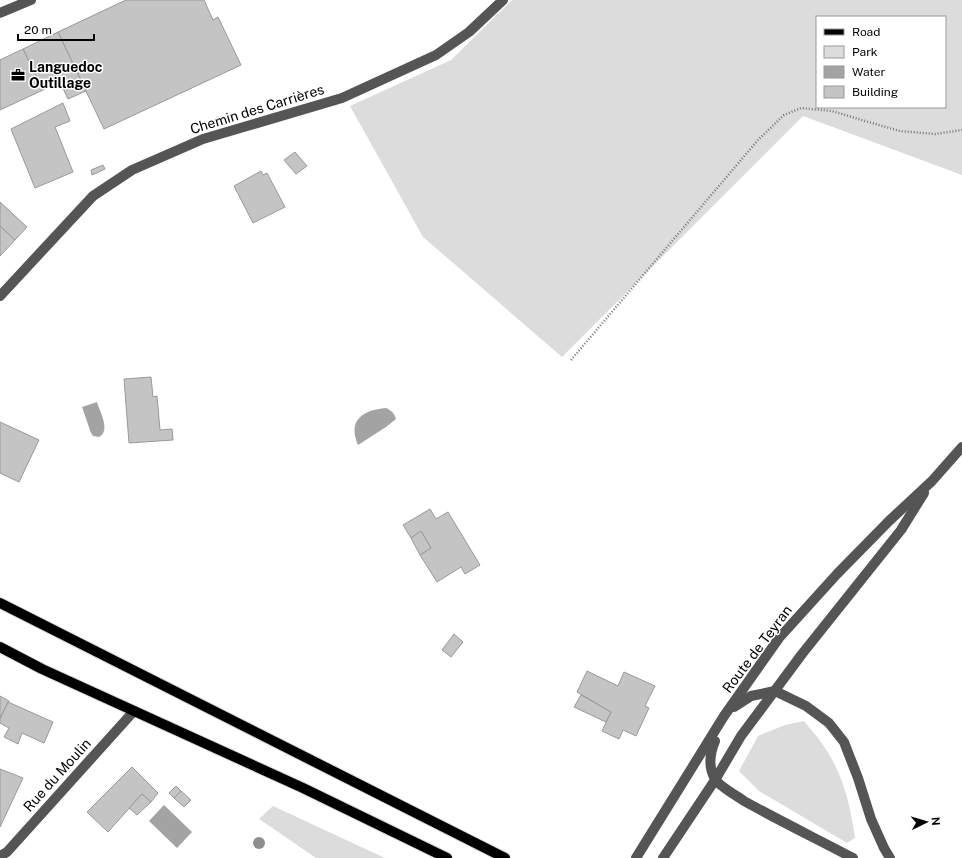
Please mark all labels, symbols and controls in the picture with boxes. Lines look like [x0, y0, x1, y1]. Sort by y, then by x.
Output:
scale bar [18, 16, 94, 42]
legend [816, 16, 946, 108]
text: 20 m [24, 23, 52, 37]
text: Road [852, 25, 880, 39]
text: Park [852, 45, 878, 59]
place label: Languedoc Outillage [29, 59, 103, 91]
text: Water [852, 65, 886, 79]
office icon: Languedoc Outillage [10, 67, 26, 83]
street label: Chemin des Carrières [188, 81, 326, 137]
text: Building [852, 85, 898, 99]
street label: Route de Teyran [719, 602, 795, 696]
street label: Rue du Moulin [20, 735, 94, 815]
north arrow [906, 802, 946, 842]
text: N [930, 816, 942, 826]

